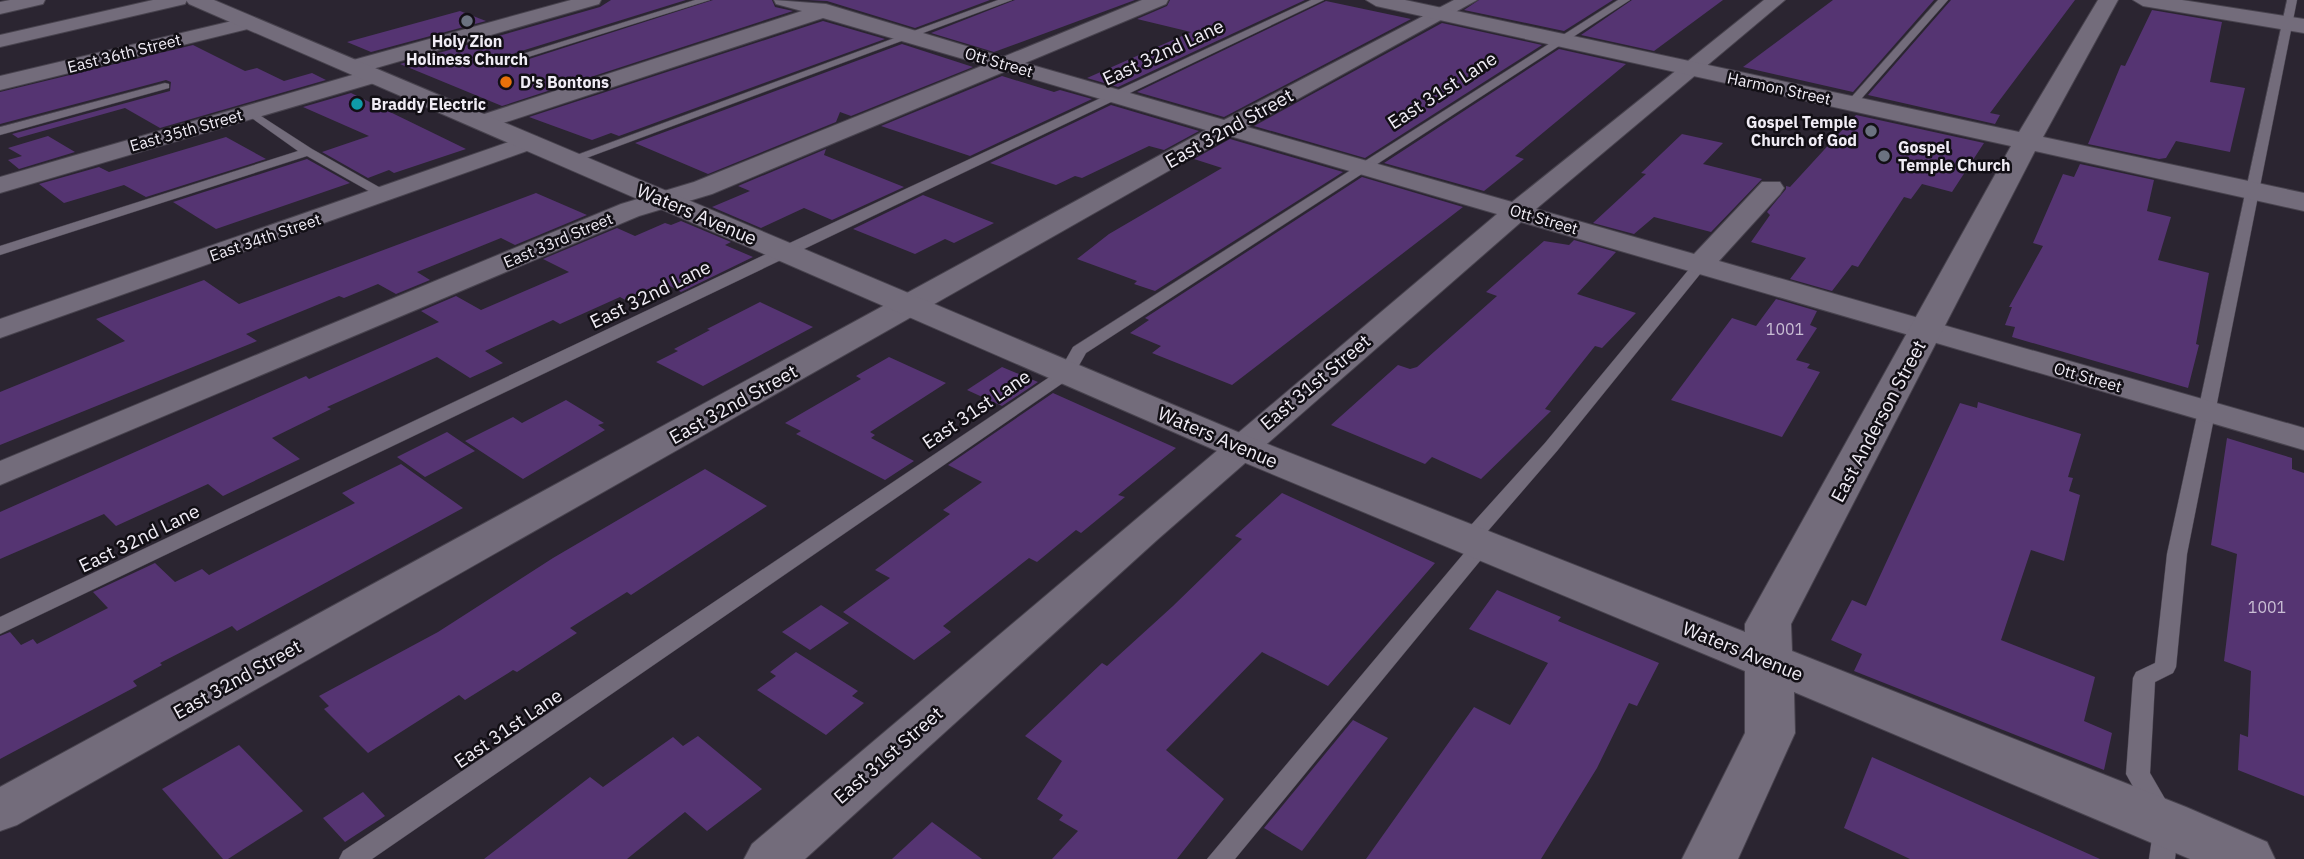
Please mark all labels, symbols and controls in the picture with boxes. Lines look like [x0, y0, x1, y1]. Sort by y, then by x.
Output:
marker: Holy Zion Holiness Church [459, 13, 475, 29]
street label: East 32nd Lane [1098, 13, 1228, 91]
street label: East 36th Street [65, 29, 183, 77]
place label: Holy Zion Holiness Church [406, 31, 528, 69]
street label: Ott Street [963, 43, 1035, 81]
street label: East 31st Lane [1383, 46, 1501, 134]
street label: Harmon Street [1725, 67, 1833, 109]
place label: D's Bontons [520, 72, 609, 92]
marker: D's Bontons [498, 74, 514, 90]
street label: East 32nd Street [1161, 83, 1297, 173]
place label: Braddy Electric [371, 94, 486, 114]
marker: Braddy Electric [349, 96, 365, 112]
street label: East 35th Street [127, 104, 245, 156]
place label: Gospel Temple Church of God [1746, 112, 1857, 150]
marker: Gospel Temple Church of God [1863, 123, 1879, 139]
place label: Gospel Temple Church [1898, 137, 2011, 175]
marker: Gospel Temple Church [1876, 148, 1892, 164]
street label: Waters Avenue [633, 178, 761, 250]
street label: Ott Street [1508, 200, 1580, 238]
street label: East 33rd Street [500, 208, 616, 272]
street label: East 34th Street [207, 209, 323, 265]
street label: East 32nd Lane [586, 254, 714, 334]
house number: 1001 [1766, 319, 1804, 339]
street label: East 31st Street [1255, 329, 1375, 435]
street label: East Anderson Street [1825, 336, 1931, 506]
street label: Ott Street [2052, 358, 2124, 396]
street label: East 32nd Street [665, 359, 801, 449]
street label: East 31st Lane [917, 364, 1035, 454]
street label: Waters Avenue [1154, 401, 1282, 473]
street label: East 32nd Lane [75, 498, 203, 578]
house number: 1001 [2248, 597, 2286, 617]
street label: Waters Avenue [1679, 616, 1807, 686]
street label: East 32nd Street [169, 634, 305, 724]
street label: East 31st Lane [449, 683, 567, 773]
street label: East 31st Street [829, 701, 947, 809]

